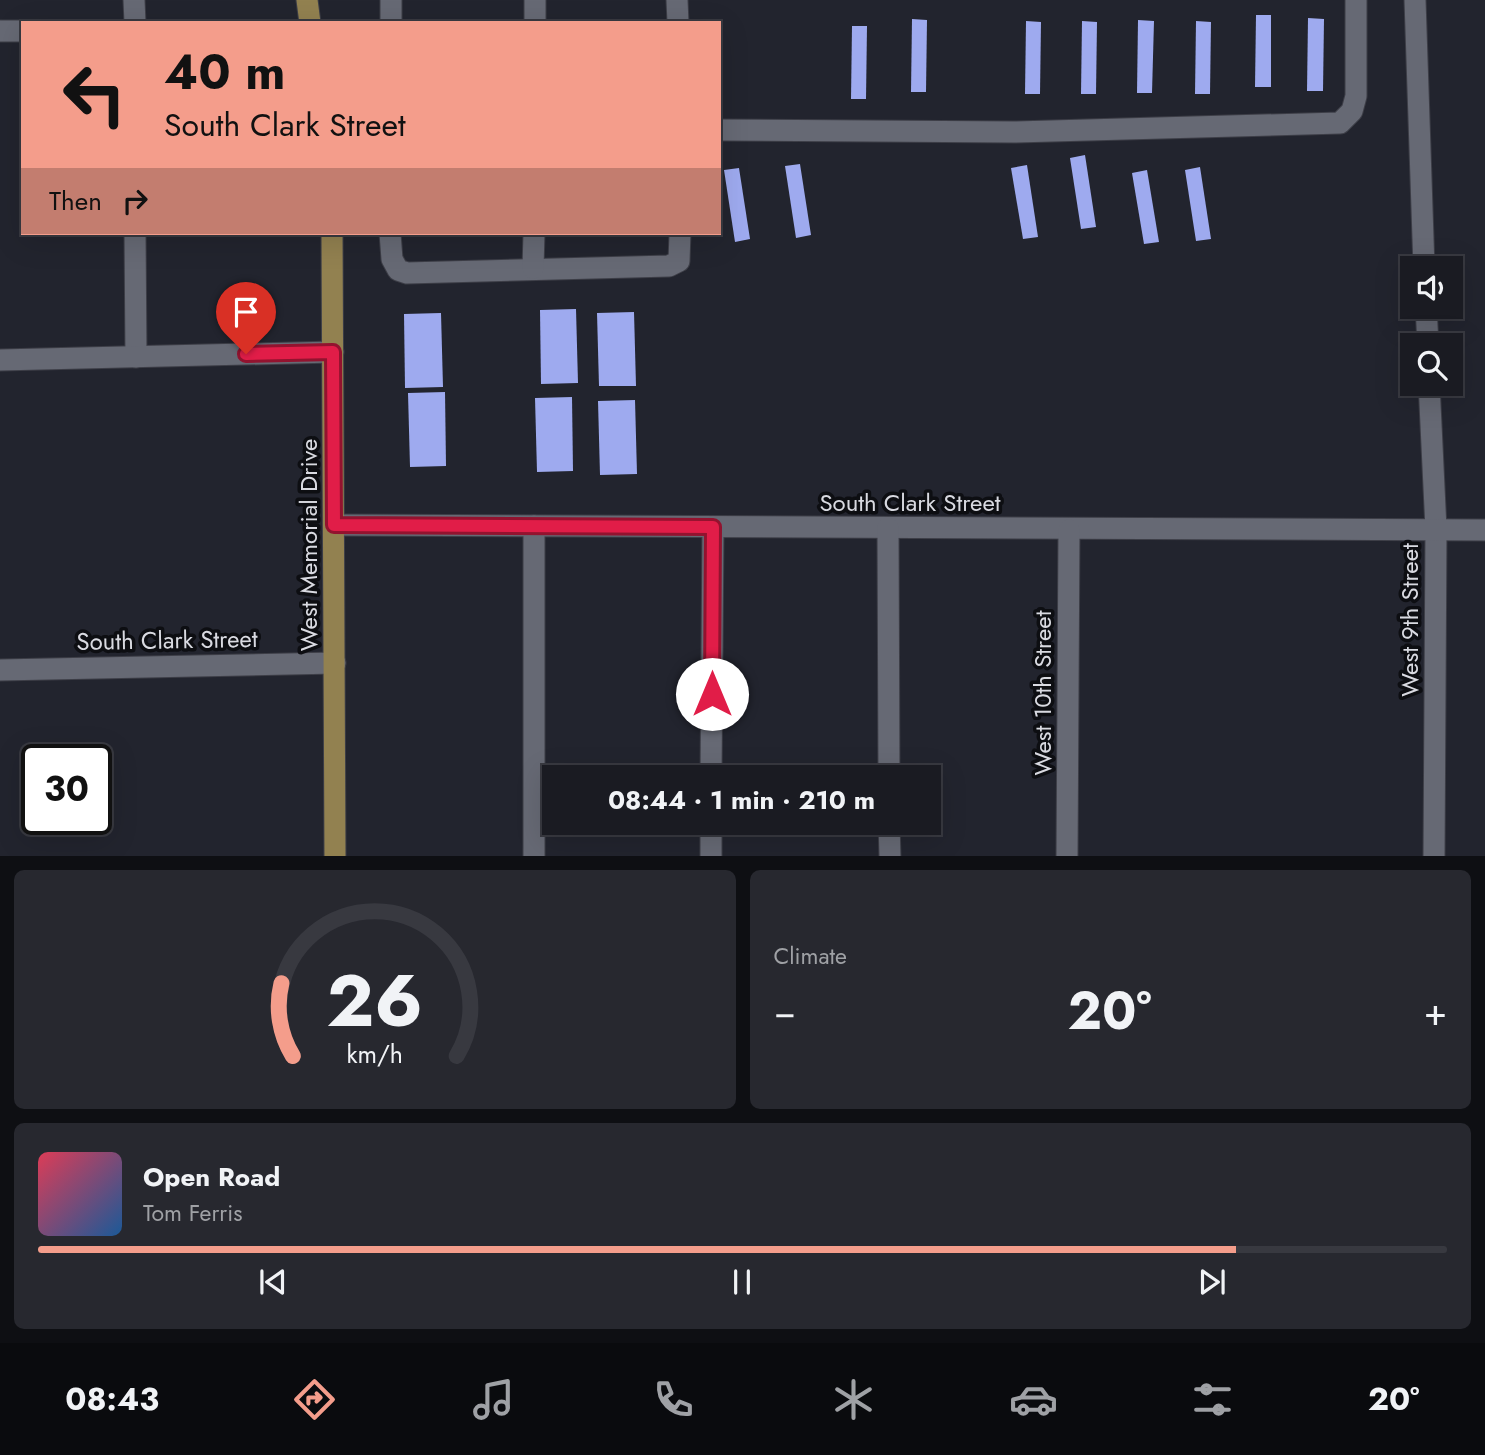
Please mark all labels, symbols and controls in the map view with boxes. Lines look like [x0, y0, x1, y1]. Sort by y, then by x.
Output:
text: 40 m [164, 37, 286, 107]
icon: left [49, 49, 140, 140]
text: South Clark Street [164, 102, 406, 148]
text: Then [49, 182, 102, 220]
icon: right [116, 182, 154, 220]
map controls [1400, 256, 1463, 396]
button: sound [1400, 256, 1463, 319]
pin [216, 282, 276, 354]
icon: arrive [227, 293, 265, 331]
button: search [1400, 333, 1463, 396]
street label: West Memorial Drive [291, 439, 326, 651]
street label: South Clark Street [819, 485, 1001, 520]
street label: West 9th Street [1392, 543, 1427, 697]
street label: West 10th Street [1025, 610, 1060, 775]
street label: South Clark Street [76, 621, 258, 659]
position arrow [675, 657, 749, 731]
speed limit sign: 30 [21, 744, 112, 835]
text: 08:44 · 1 min · 210 m [608, 781, 875, 819]
text: Climate [774, 939, 847, 973]
text: 26 [327, 948, 423, 1053]
text: 20° [1068, 973, 1152, 1049]
text: − [774, 984, 796, 1039]
text: + [1424, 984, 1447, 1039]
text: km/h [346, 1035, 403, 1071]
text: Open Road [143, 1158, 280, 1196]
text: Tom Ferris [143, 1196, 242, 1230]
icon: previous [254, 1263, 292, 1301]
icon: pause [723, 1263, 761, 1301]
icon: next [1193, 1263, 1231, 1301]
icon: directions [290, 1375, 339, 1424]
icon: music [469, 1375, 518, 1424]
icon: phone [649, 1375, 698, 1424]
icon: climate [829, 1375, 878, 1424]
icon: car [1009, 1375, 1058, 1424]
icon: filters [1188, 1375, 1237, 1424]
text: 08:43 [65, 1376, 159, 1422]
text: 20° [1368, 1376, 1420, 1422]

